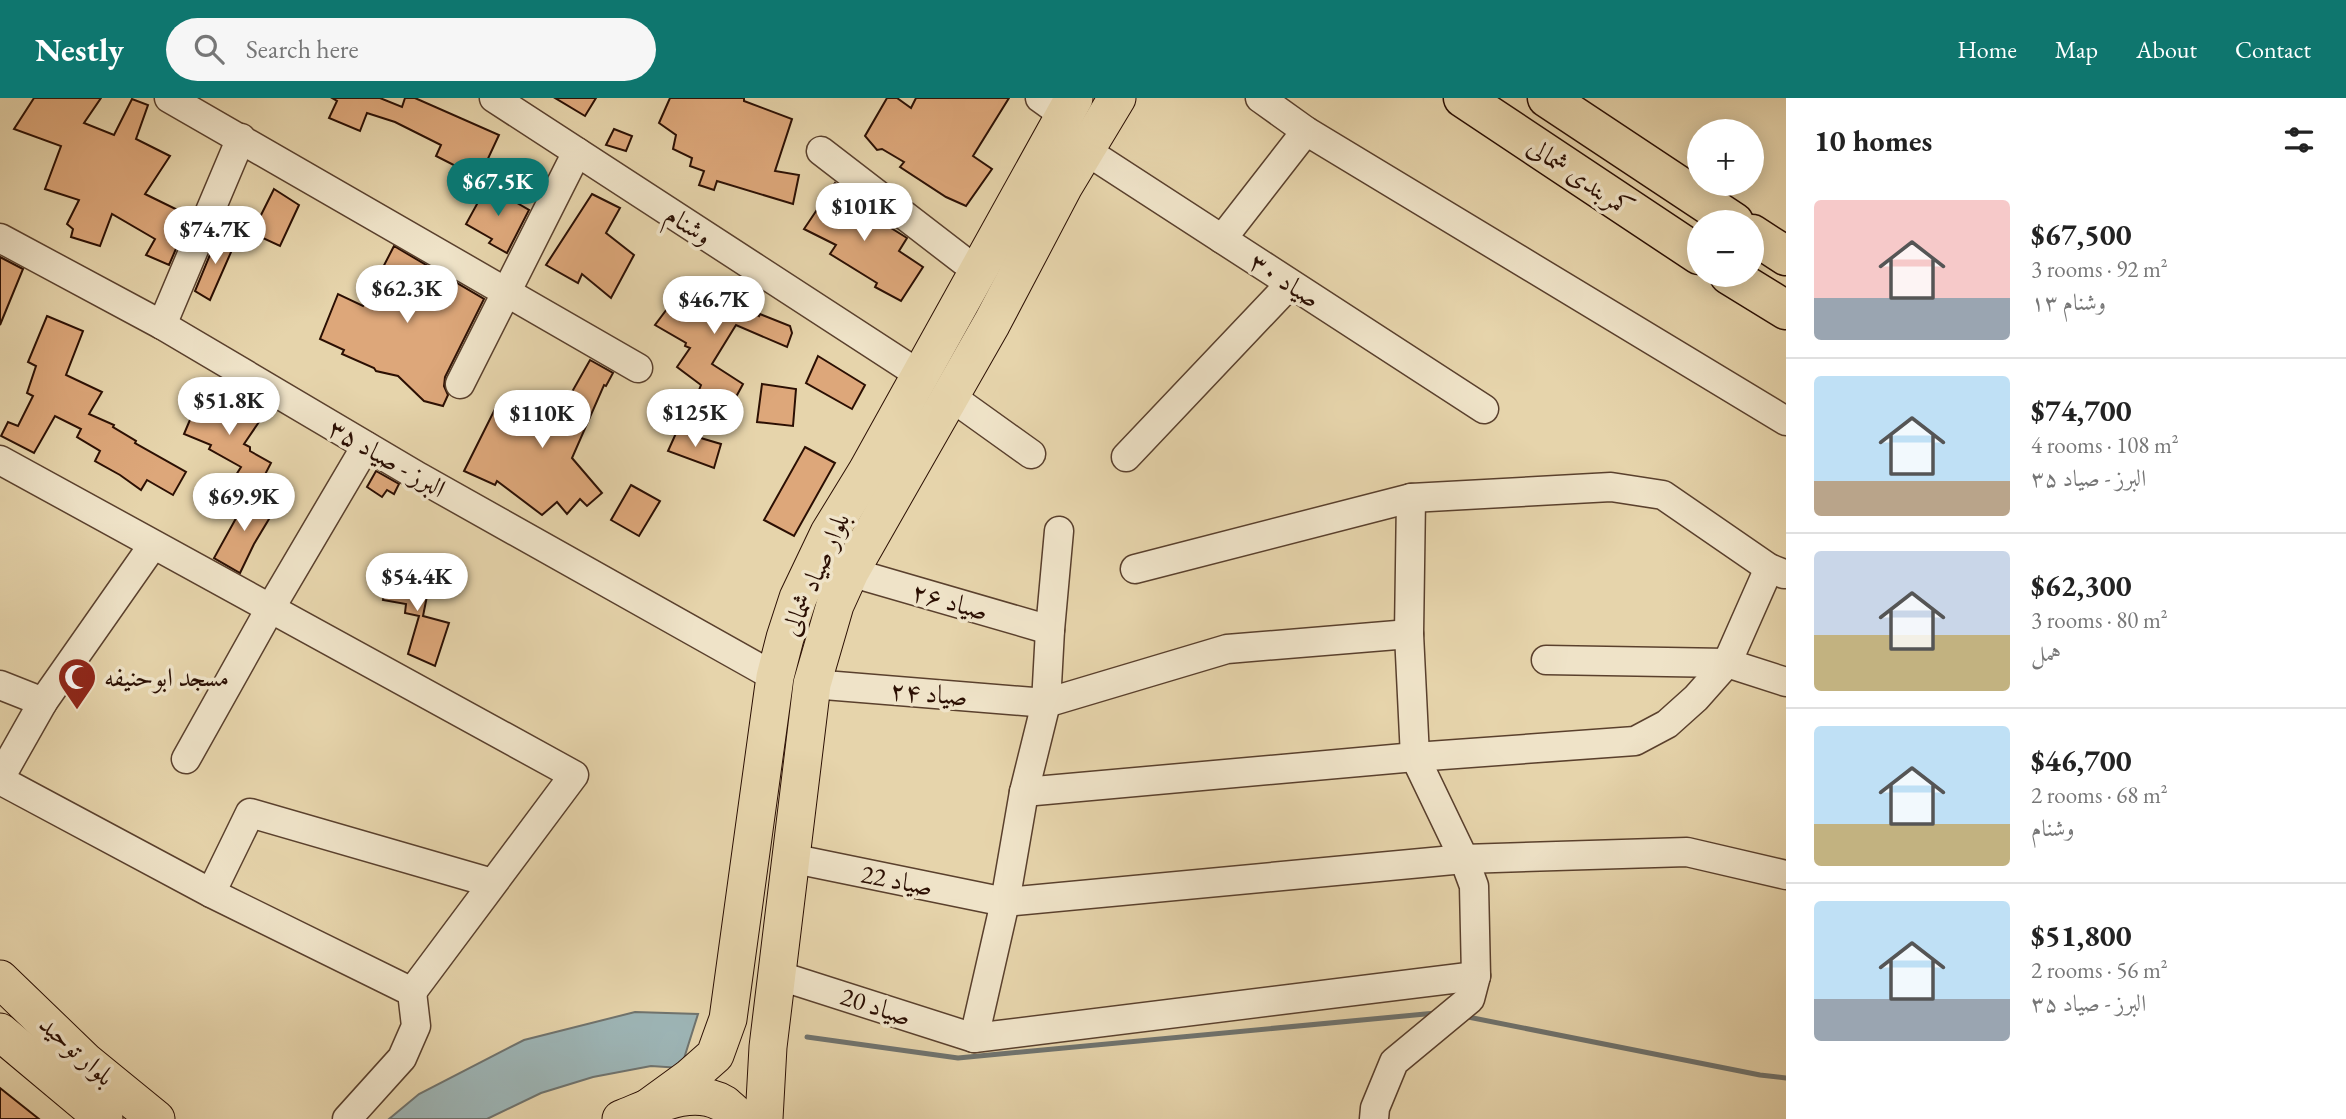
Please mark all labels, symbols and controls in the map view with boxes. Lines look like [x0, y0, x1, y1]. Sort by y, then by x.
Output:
search box [166, 18, 656, 81]
text: Nestly [35, 28, 124, 71]
icon: search [190, 30, 228, 68]
text: Search here [246, 32, 359, 66]
text: Home [1957, 34, 2017, 65]
text: Map [2055, 34, 2098, 65]
text: About [2136, 34, 2197, 65]
text: Contact [2235, 34, 2311, 65]
map controls [1687, 119, 1764, 287]
button: + [1687, 119, 1764, 196]
text: 10 homes [1814, 121, 1932, 160]
icon: filters [2280, 121, 2318, 159]
street label: کمربندی شمالی [1521, 129, 1641, 225]
pin: $67.5K [441, 158, 555, 218]
text: $67.5K [463, 166, 533, 196]
pin: $101K [815, 184, 913, 243]
text: $101K [832, 191, 896, 221]
street label: وشنام [656, 197, 719, 258]
pin: $74.7K [158, 206, 272, 266]
button: − [1687, 210, 1764, 287]
text: $74.7K [180, 214, 250, 244]
text: $67,500 [2031, 215, 2132, 254]
icon: home [1870, 228, 1954, 312]
street label: صیاد ۳۰ [1243, 245, 1327, 315]
text: 3 rooms · 92 m² [2031, 254, 2168, 284]
pin: $62.3K [350, 266, 464, 325]
text: $62.3K [372, 273, 442, 303]
pin: $46.7K [657, 276, 771, 336]
text: $46.7K [679, 284, 749, 314]
text: وشنام ۱۳ [2031, 287, 2106, 317]
pin: $51.8K [172, 378, 286, 437]
text: $51.8K [194, 385, 264, 415]
pin: $110K [493, 390, 591, 450]
pin: $125K [646, 390, 744, 449]
text: $74,700 [2031, 391, 2132, 430]
text: $125K [663, 397, 727, 427]
text: $110K [510, 398, 574, 428]
icon: home [1870, 404, 1954, 488]
street label: البرز - صیاد ۳۵ [322, 411, 452, 505]
text: 4 rooms · 108 m² [2031, 430, 2179, 460]
text: البرز - صیاد ۳۵ [2031, 463, 2146, 493]
pin: $69.9K [187, 474, 301, 533]
text: $69.9K [209, 481, 279, 511]
street label: بلوار صیاد شمالی [773, 507, 857, 641]
pin: $54.4K [360, 554, 474, 613]
text: $54.4K [382, 561, 452, 591]
text: $62,300 [2031, 566, 2132, 605]
street label: صیاد ۲۶ [908, 574, 992, 628]
icon: home [1870, 579, 1954, 663]
text: 3 rooms · 80 m² [2031, 605, 2168, 635]
text: همل [2031, 638, 2061, 668]
mosque icon: مسجد ابوحنیفه [56, 656, 98, 711]
place label: مسجد ابوحنیفه [104, 660, 229, 694]
street label: صیاد ۲۴ [889, 673, 969, 713]
text: $46,700 [2031, 741, 2132, 780]
icon: home [1870, 754, 1954, 838]
text: 2 rooms · 68 m² [2031, 780, 2168, 810]
text: وشنام [2031, 813, 2075, 843]
street label: صیاد 22 [858, 856, 936, 904]
text: $51,800 [2031, 916, 2132, 955]
icon: home [1870, 929, 1954, 1013]
text: 2 rooms · 56 m² [2031, 955, 2168, 985]
street label: صیاد 20 [836, 979, 916, 1033]
text: البرز - صیاد ۳۵ [2031, 988, 2146, 1018]
street label: بلوار توحید [32, 1007, 122, 1093]

